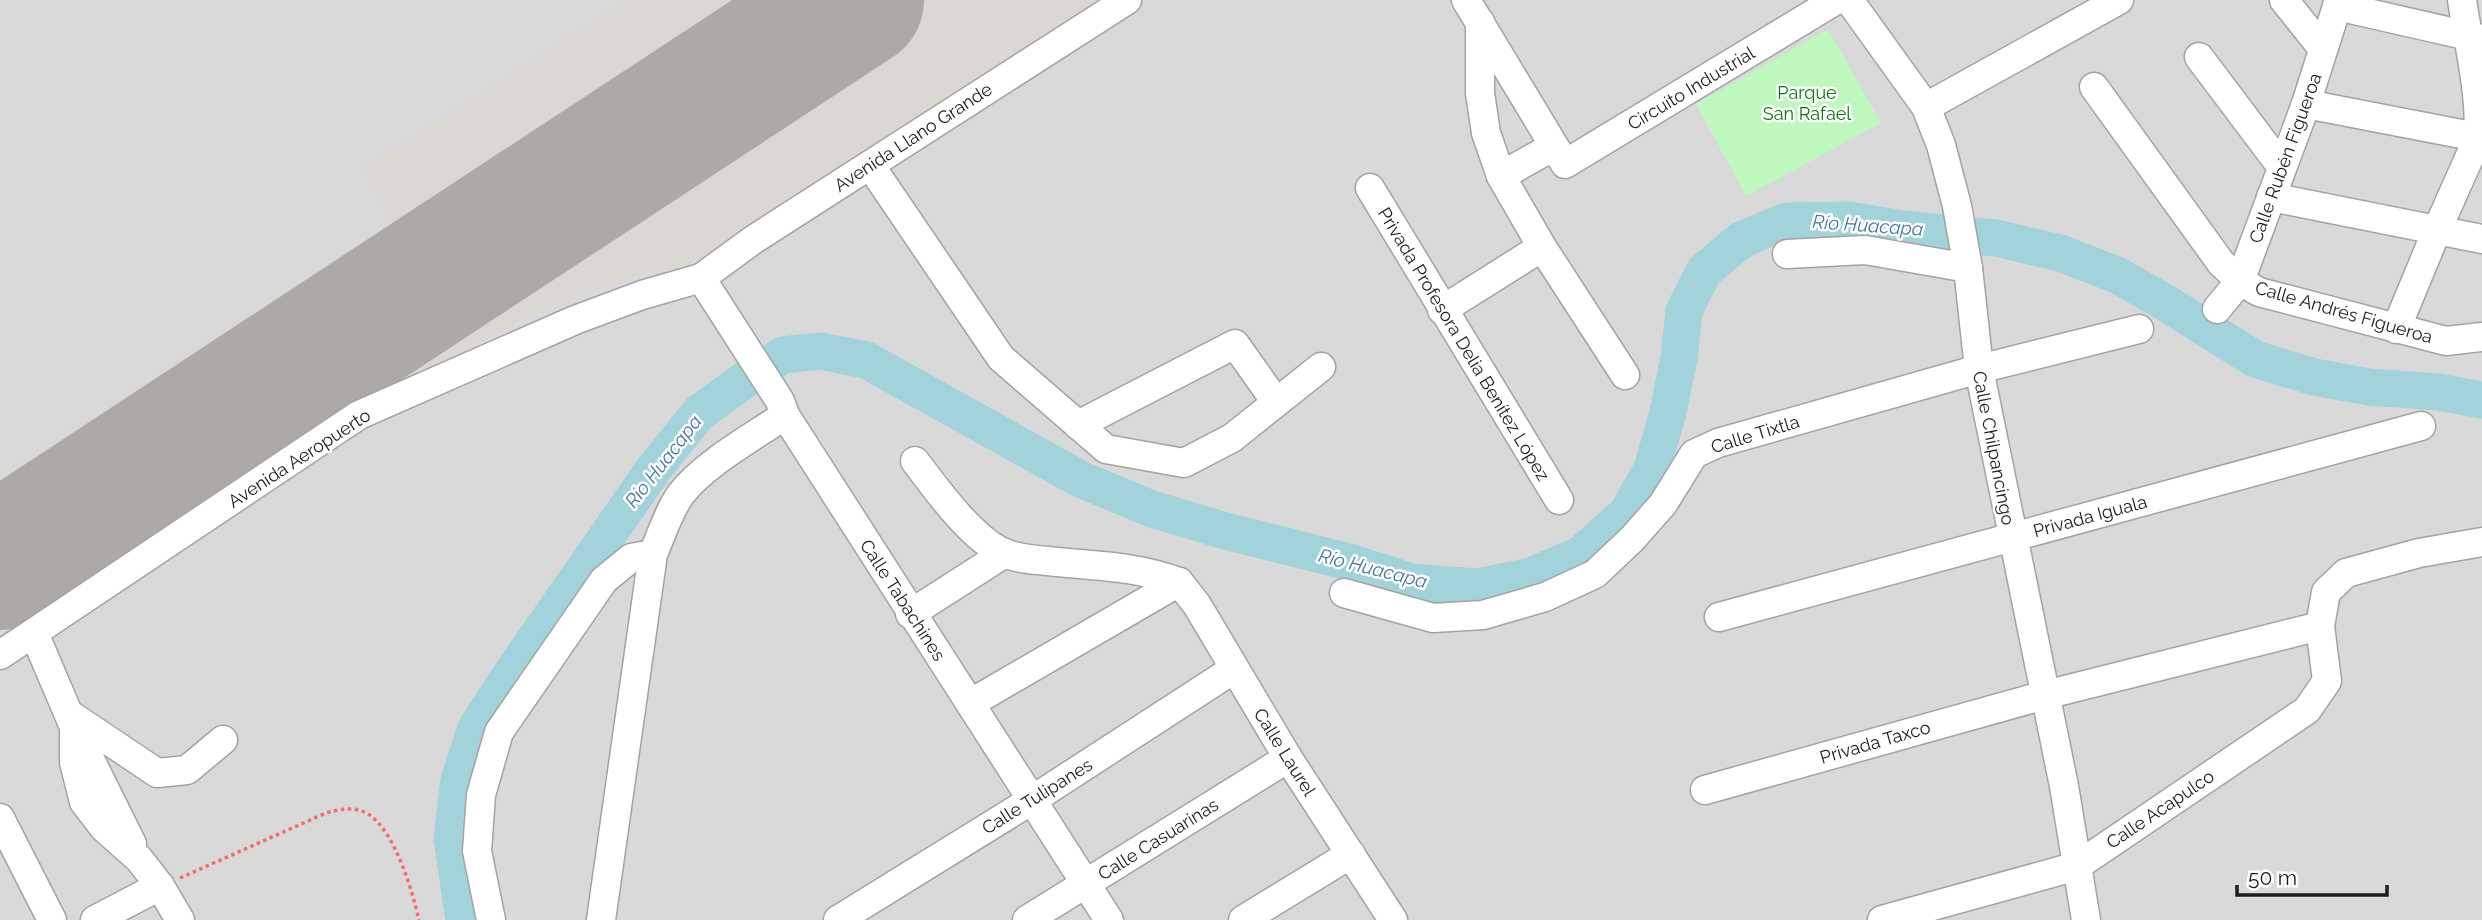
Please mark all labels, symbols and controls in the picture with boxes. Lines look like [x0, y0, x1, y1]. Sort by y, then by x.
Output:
street label: Circuito Industrial [1624, 42, 1758, 134]
street label: Calle Rubén Figueroa [2244, 70, 2326, 246]
street label: Avenida Llano Grande [830, 78, 996, 196]
park label: Parque San Rafael [1763, 82, 1851, 124]
street label: Privada Profesora Delia Benítez López [1374, 204, 1554, 485]
water label: Río Huacapa [1812, 210, 1924, 240]
street label: Calle Andrés Figueroa [2253, 277, 2435, 347]
street label: Calle Chilpancingo [1969, 369, 2019, 527]
street label: Avenida Aeropuerto [224, 404, 374, 512]
water label: Río Huacapa [620, 410, 706, 512]
street label: Calle Tixtla [1708, 411, 1802, 457]
street label: Privada Iguala [2031, 491, 2149, 541]
street label: Calle Tabachines [856, 535, 950, 665]
water label: Río Huacapa [1316, 544, 1430, 592]
street label: Calle Laurel [1250, 704, 1320, 800]
street label: Privada Taxco [1817, 716, 1933, 768]
street label: Calle Tulipanes [978, 753, 1096, 838]
street label: Calle Acapulco [2102, 765, 2218, 853]
street label: Calle Casuarinas [1094, 793, 1222, 884]
scale bar [2237, 853, 2388, 897]
text: 50 m [2248, 865, 2297, 890]

